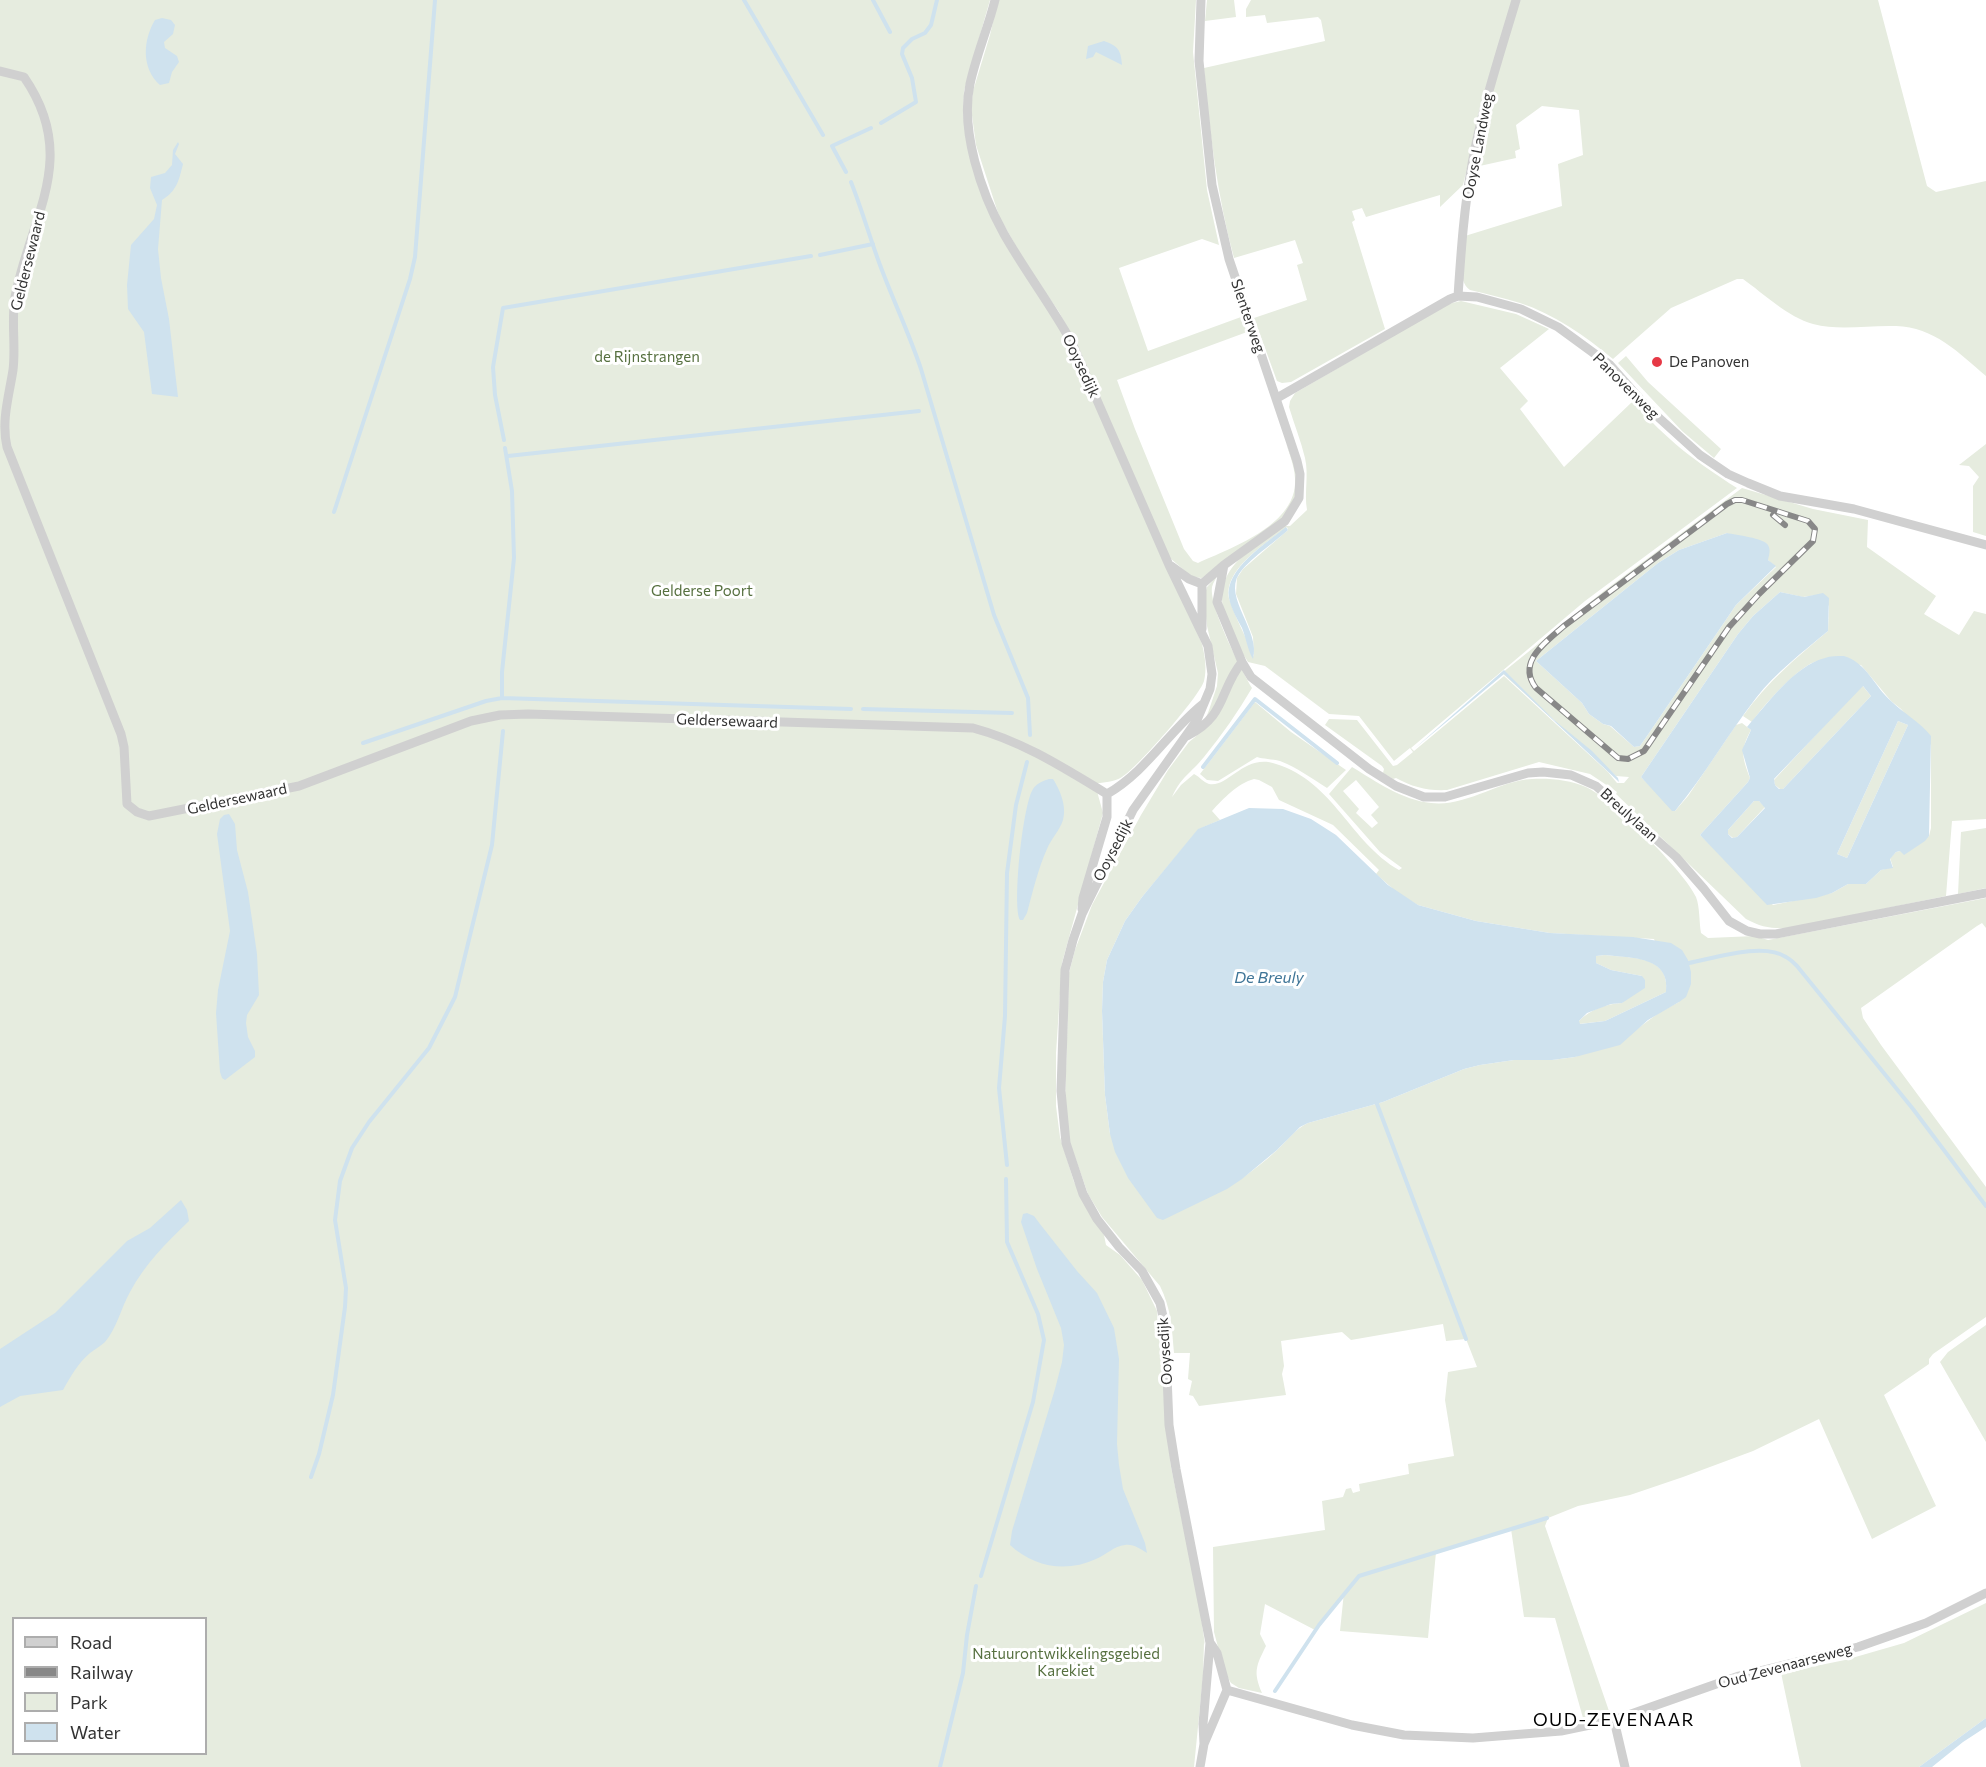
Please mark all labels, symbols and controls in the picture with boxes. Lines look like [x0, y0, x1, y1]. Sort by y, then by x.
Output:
street label: Ooyse Landweg [1459, 91, 1497, 201]
street label: Geldersewaard [7, 210, 49, 312]
street label: Slenterweg [1227, 277, 1269, 355]
street label: Ooysedijk [1059, 331, 1103, 401]
park label: de Rijnstrangen [594, 348, 700, 366]
street label: Panovenweg [1589, 349, 1663, 423]
place label: De Panoven [1669, 353, 1749, 371]
marker: De Panoven [1650, 355, 1664, 369]
park label: Gelderse Poort [651, 582, 753, 600]
street label: Geldersewaard [676, 710, 778, 732]
street label: Geldersewaard [185, 780, 289, 818]
street label: Breulylaan [1596, 784, 1662, 846]
street label: Ooysedijk [1090, 816, 1136, 884]
water label: De Breuly [1234, 968, 1304, 988]
street label: Ooysedijk [1154, 1317, 1176, 1385]
legend [12, 1617, 207, 1755]
text: Road [70, 1631, 112, 1653]
street label: Oud Zevenaarseweg [1716, 1639, 1854, 1693]
park label: Natuurontwikkelingsgebied Karekiet [972, 1645, 1160, 1680]
text: Railway [70, 1661, 133, 1683]
text: Park [70, 1691, 108, 1713]
district label: OUD-ZEVENAAR [1533, 1709, 1695, 1731]
text: Water [70, 1721, 121, 1743]

